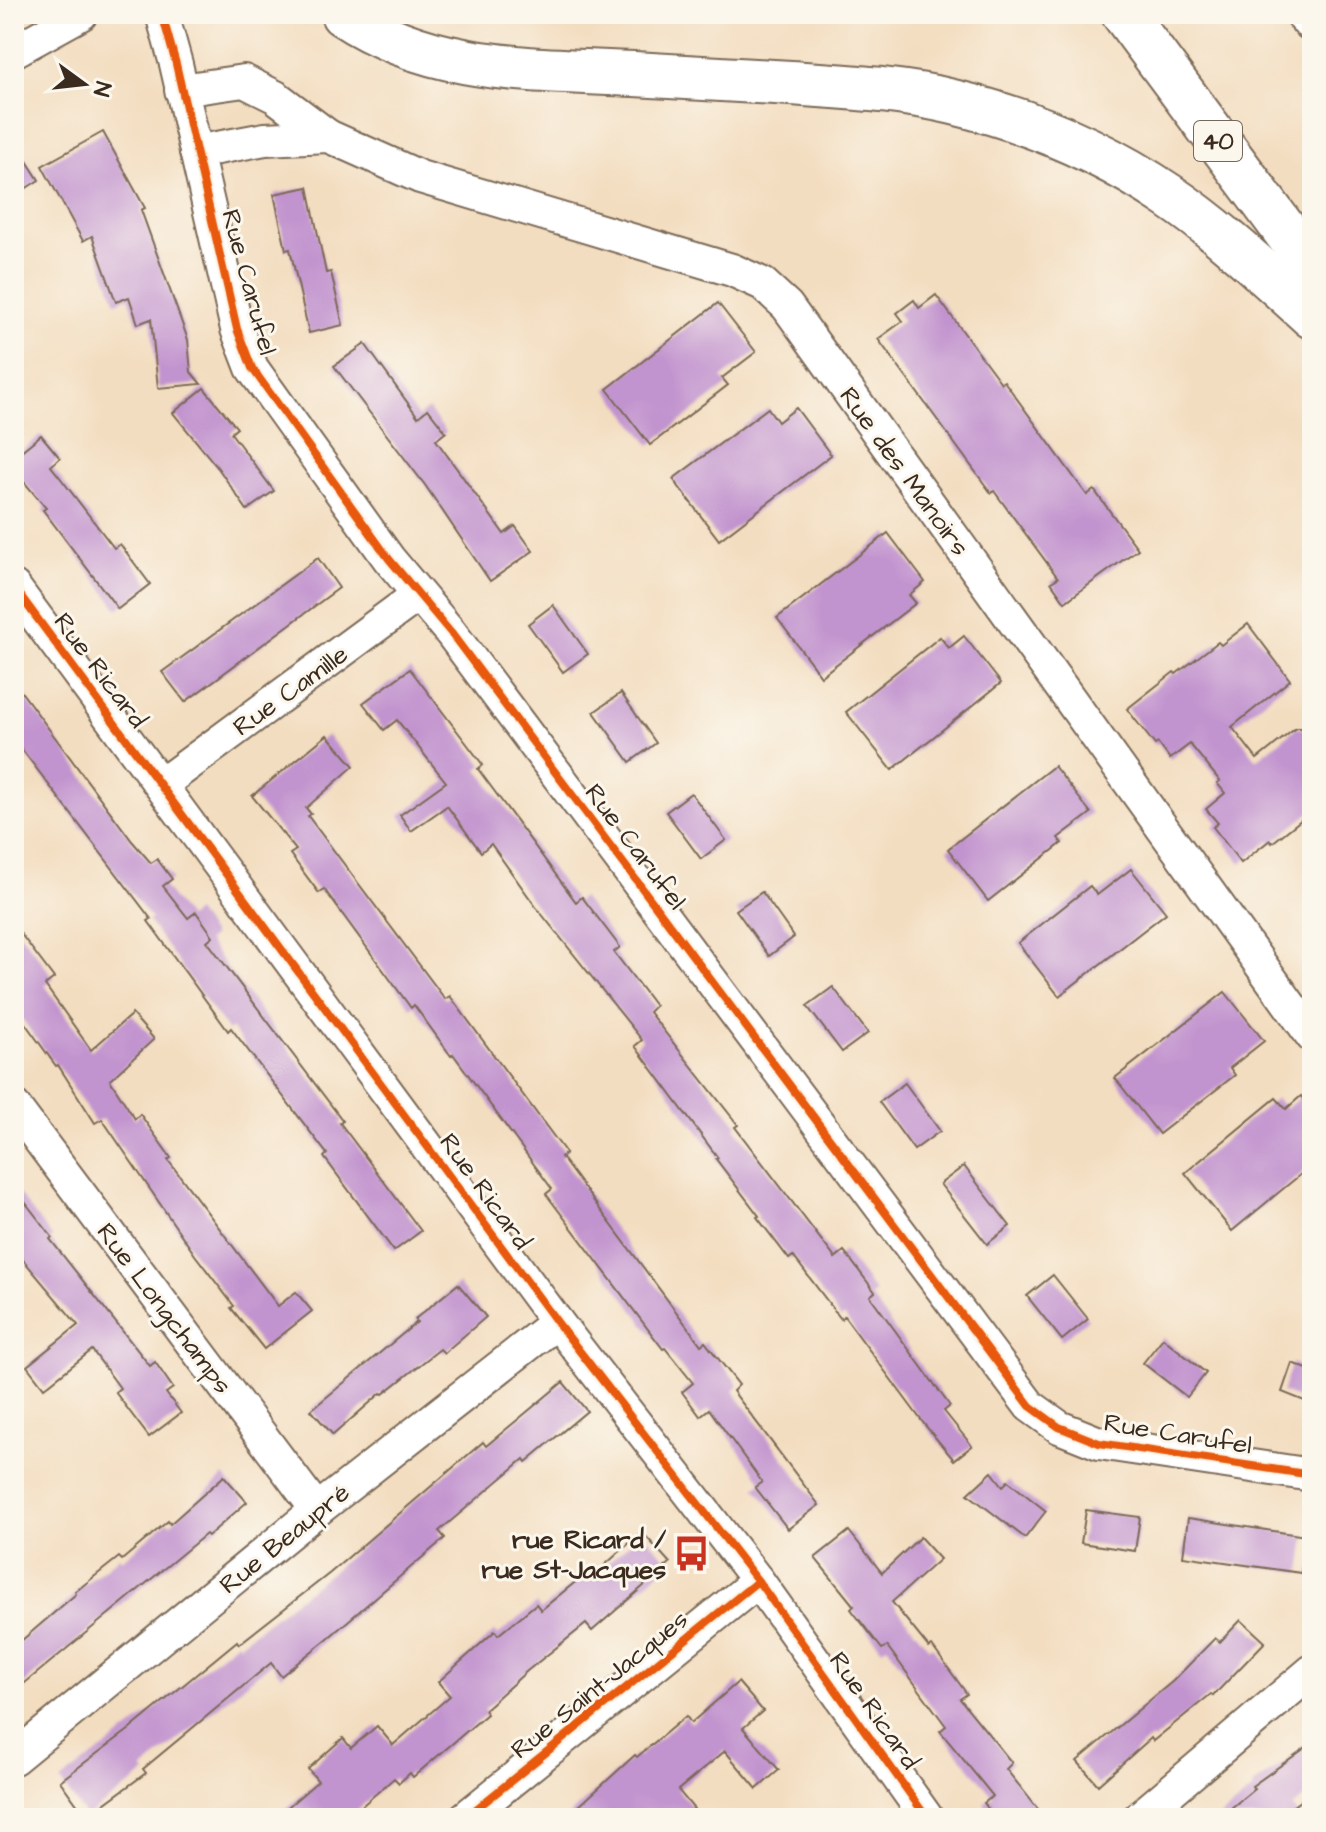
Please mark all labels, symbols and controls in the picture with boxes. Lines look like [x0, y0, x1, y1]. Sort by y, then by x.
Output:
north arrow [44, 44, 124, 124]
text: N [85, 78, 119, 100]
road number: 40 [1194, 121, 1242, 161]
street label: Rue Carufel [212, 206, 286, 359]
street label: Rue des Manoirs [831, 380, 978, 563]
street label: Rue Ricard [45, 605, 156, 736]
street label: Rue Camille [226, 637, 355, 745]
street label: Rue Carufel [576, 776, 694, 917]
street label: Rue Ricard [431, 1126, 540, 1257]
street label: Rue Longchamps [86, 1216, 240, 1403]
street label: Rue Carufel [1101, 1405, 1254, 1463]
street label: Rue Beaupré [212, 1475, 357, 1603]
place label: rue Ricard / rue St-Jacques [482, 1522, 666, 1588]
bus stop icon: rue Ricard / rue St-Jacques [673, 1535, 711, 1573]
street label: Rue Saint-Jacques [503, 1602, 696, 1768]
street label: Rue Ricard [820, 1645, 928, 1777]

